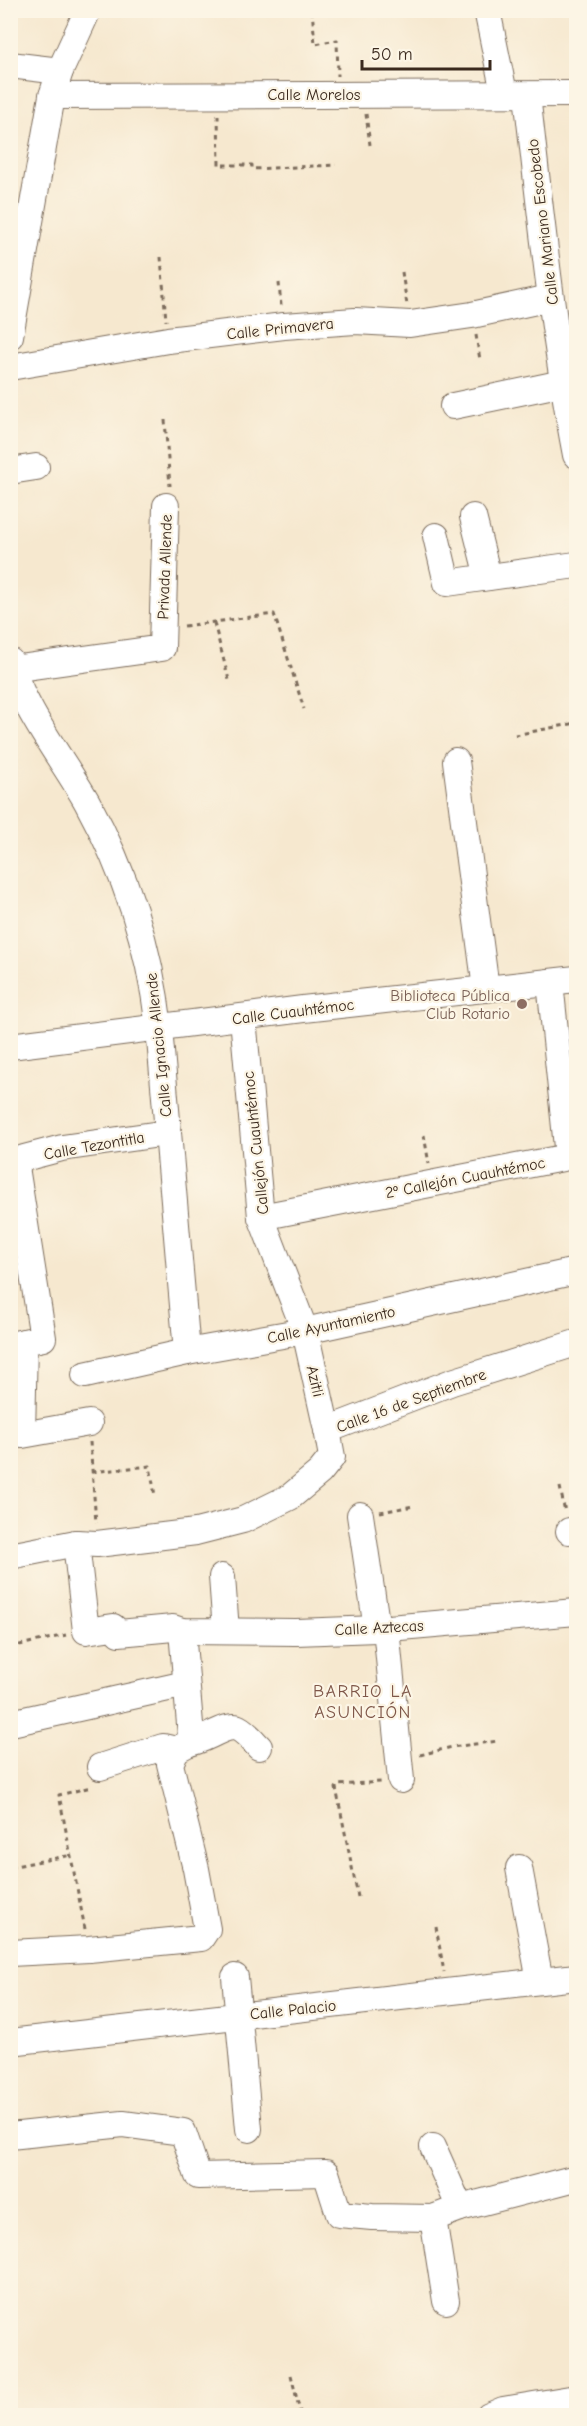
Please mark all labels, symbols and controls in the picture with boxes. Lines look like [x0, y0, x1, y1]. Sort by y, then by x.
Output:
scale bar [362, 33, 490, 71]
text: 50 m [371, 44, 413, 65]
street label: Calle Morelos [268, 86, 361, 104]
street label: Calle Mariano Escobedo [524, 138, 562, 306]
street label: Calle Primavera [226, 314, 335, 344]
street label: Privada Allende [154, 514, 176, 620]
street label: Calle Ignacio Allende [142, 972, 176, 1118]
place label: Biblioteca Pública Club Rotario [390, 987, 510, 1023]
street label: Calle Cuauhtémoc [231, 996, 356, 1028]
marker: Biblioteca Pública Club Rotario [515, 997, 529, 1011]
street label: Callejón Cuauhtémoc [239, 1070, 272, 1215]
street label: Calle Tezontitla [42, 1128, 146, 1164]
street label: 2º Callejón Cuauhtémoc [384, 1154, 547, 1202]
street label: Calle Ayuntamiento [265, 1303, 397, 1347]
street label: Azitli [303, 1364, 327, 1399]
street label: Calle 16 de Septiembre [334, 1365, 489, 1436]
street label: Calle Aztecas [334, 1617, 425, 1639]
district label: BARRIO LA ASUNCIÓN [313, 1681, 413, 1723]
street label: Calle Palacio [249, 1997, 337, 2023]

